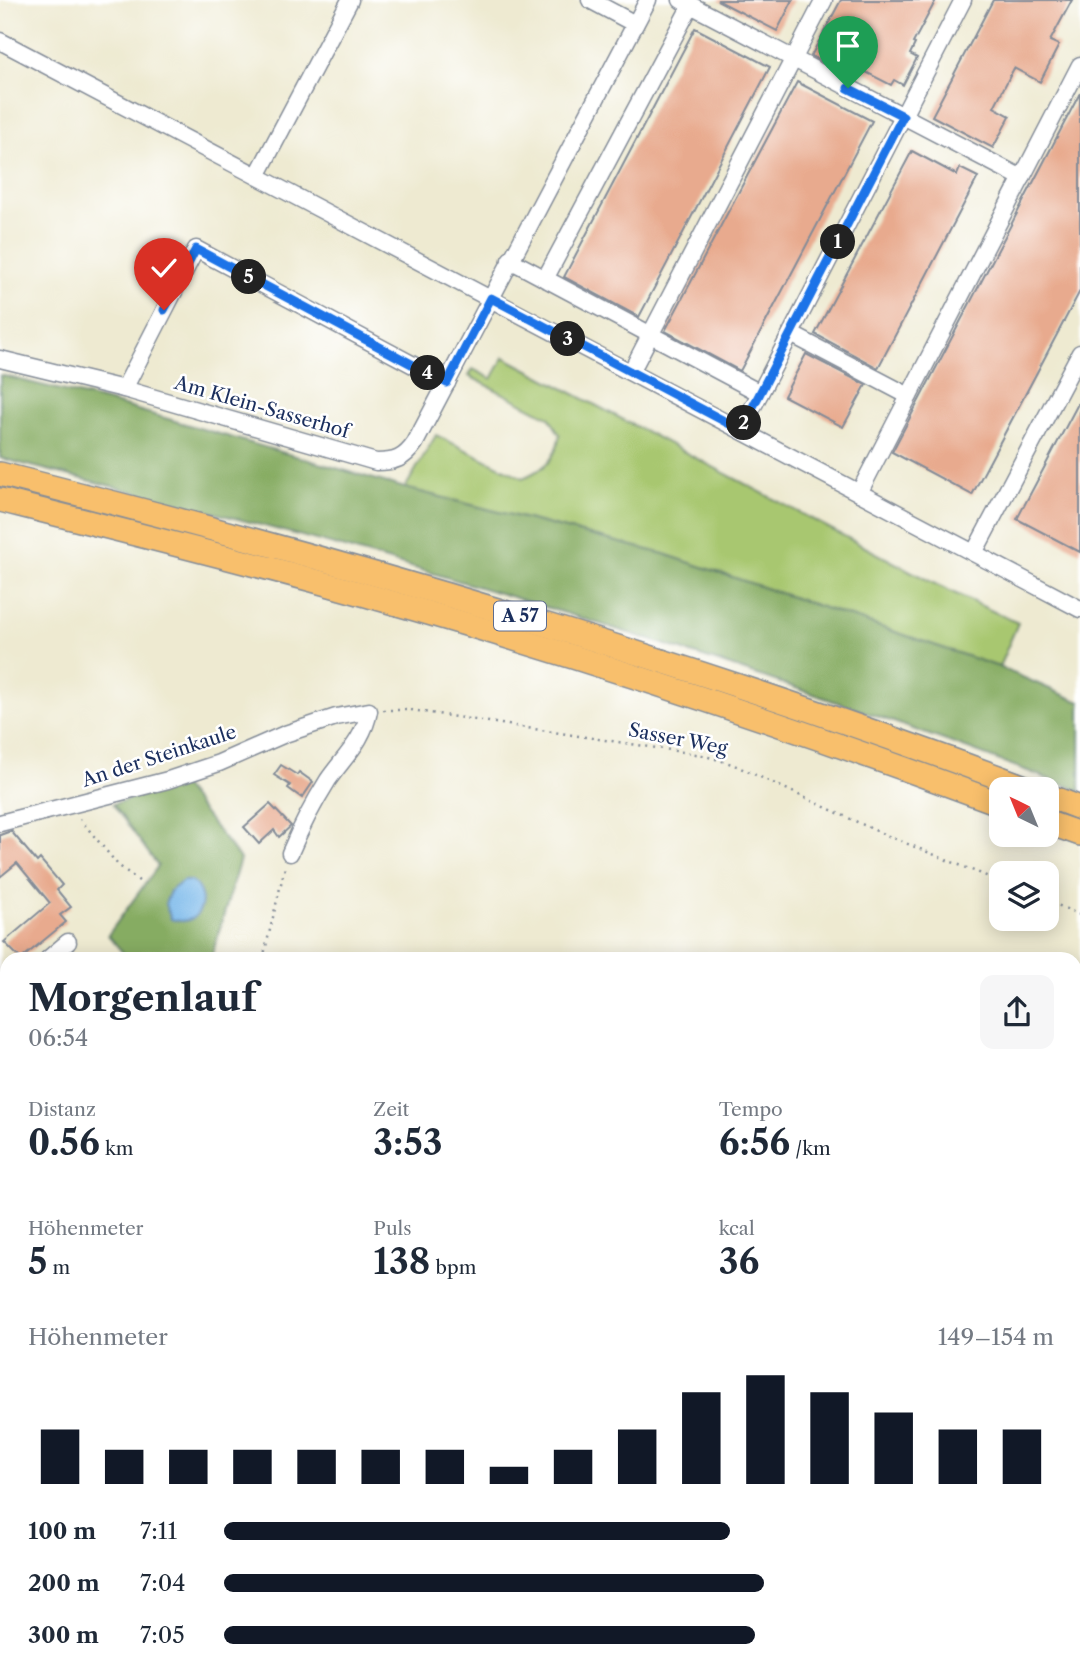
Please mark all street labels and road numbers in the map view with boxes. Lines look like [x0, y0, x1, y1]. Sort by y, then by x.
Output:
street label: Am Klein-Sasserhof [171, 371, 354, 444]
road number: A 57 [494, 602, 546, 630]
street label: Sasser Weg [627, 718, 730, 760]
street label: An der Steinkaule [78, 720, 239, 792]

